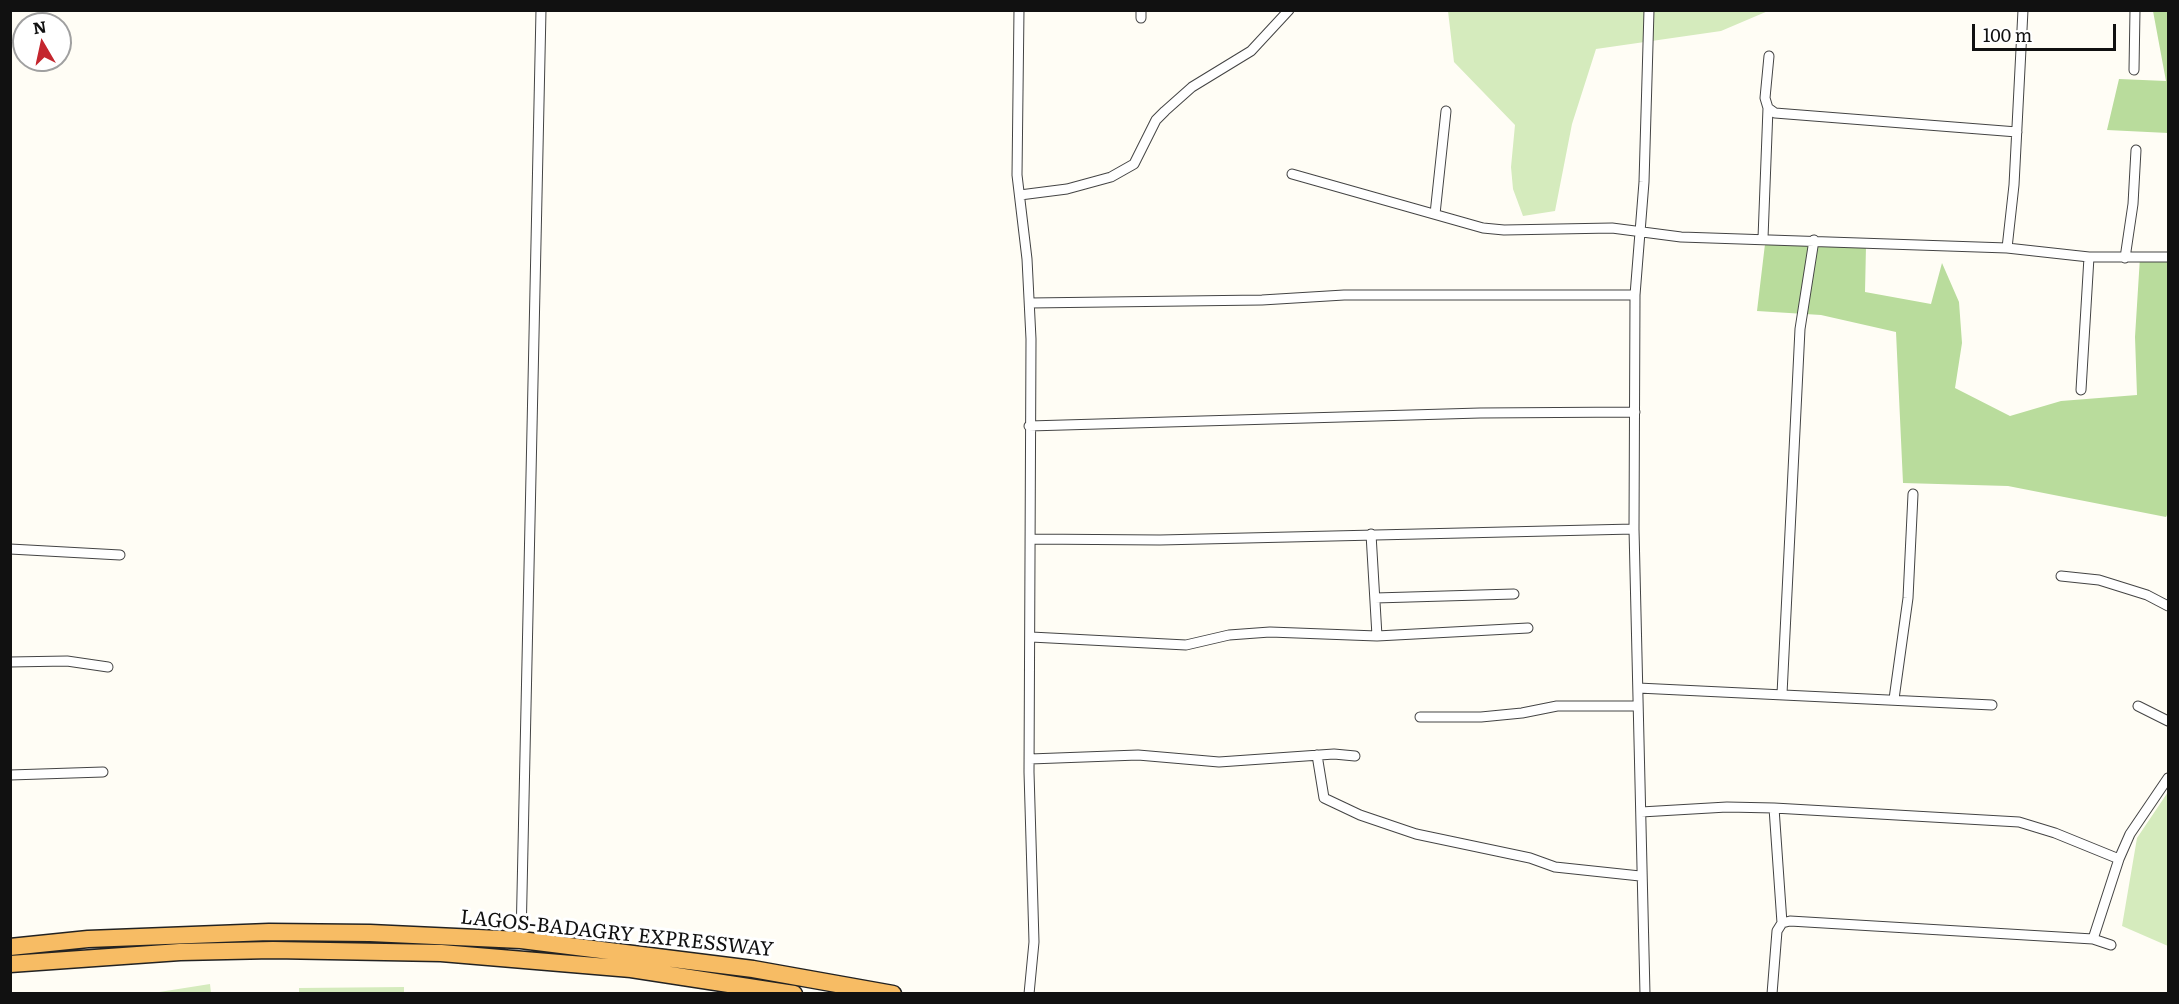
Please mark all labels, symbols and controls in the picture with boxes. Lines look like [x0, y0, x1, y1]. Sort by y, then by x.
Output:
north arrow [12, 12, 72, 72]
scale bar [1975, 12, 2119, 50]
text: N [31, 13, 48, 39]
text: 100 m [1983, 21, 2032, 48]
street label: LAGOS-BADAGRY EXPRESSWAY [459, 906, 775, 962]

